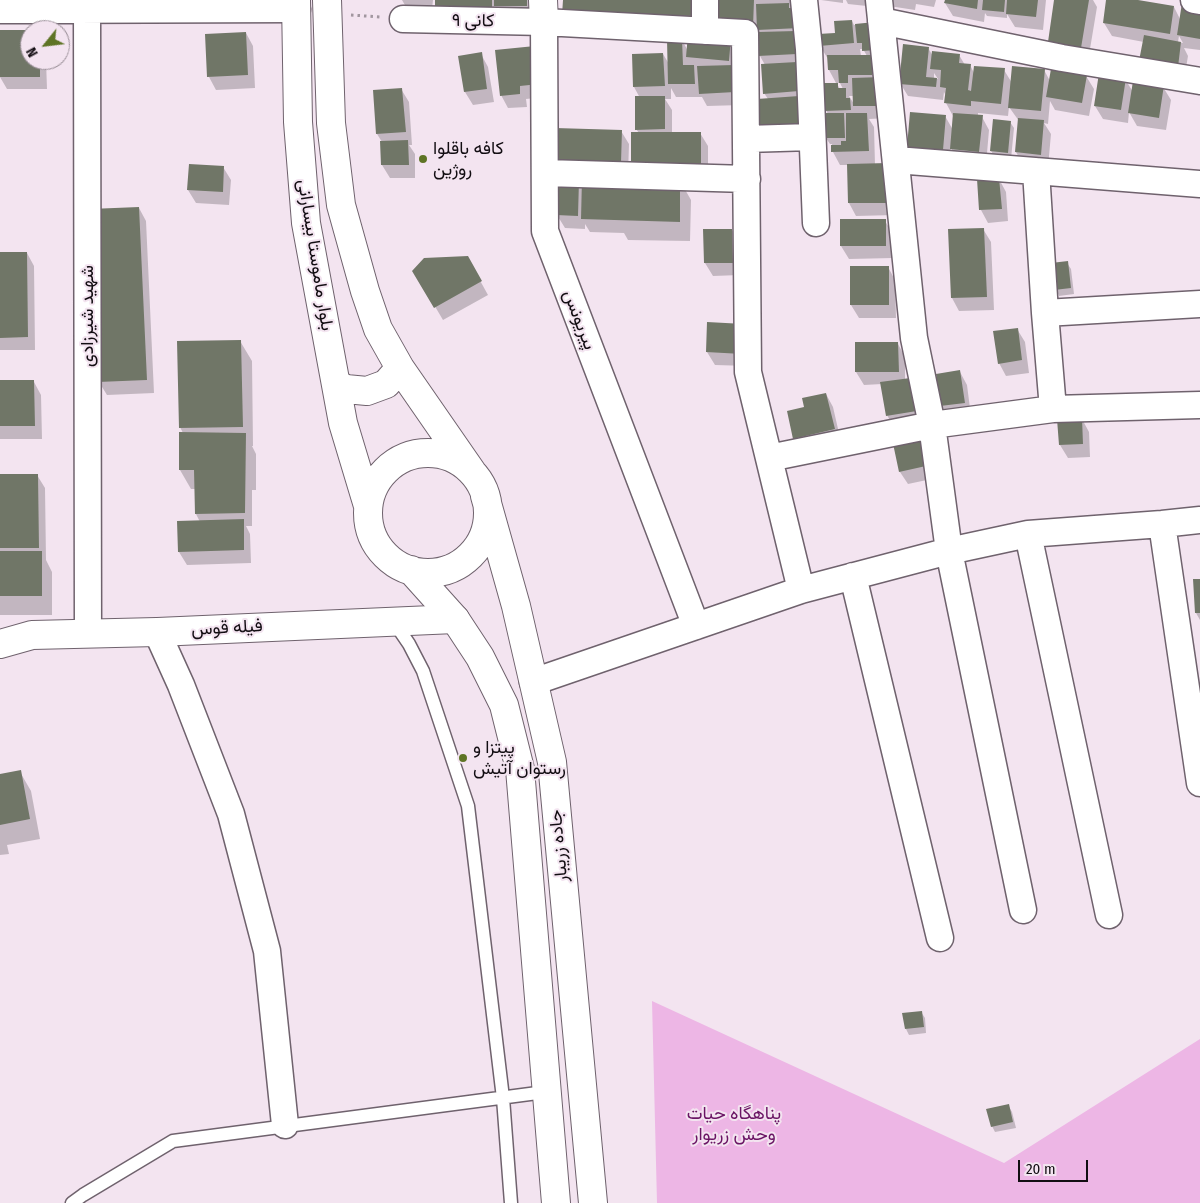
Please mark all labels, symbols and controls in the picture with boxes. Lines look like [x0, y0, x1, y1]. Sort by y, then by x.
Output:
street label: کانی ۹ [452, 10, 494, 32]
north arrow [20, 20, 70, 70]
text: N [23, 44, 42, 60]
place label: کافه باقلوا روژین [433, 138, 504, 180]
marker: کافه باقلوا روژین [417, 153, 429, 165]
street label: بلوار ماموستا بیسارانی [292, 178, 338, 332]
street label: شهید شیرزادی [77, 265, 99, 367]
street label: پیریونس [558, 287, 600, 353]
street label: فیله قوس [191, 615, 263, 641]
place label: پیتزا و رستوان آتیش [473, 737, 566, 780]
marker: پیتزا و رستوان آتیش [457, 752, 469, 764]
street label: جاده زریبار [545, 809, 573, 883]
park label: پناهگاه حیات وحش زریوار [687, 1103, 781, 1146]
scale bar [1020, 1150, 1090, 1182]
text: 20 m [1026, 1160, 1056, 1178]

